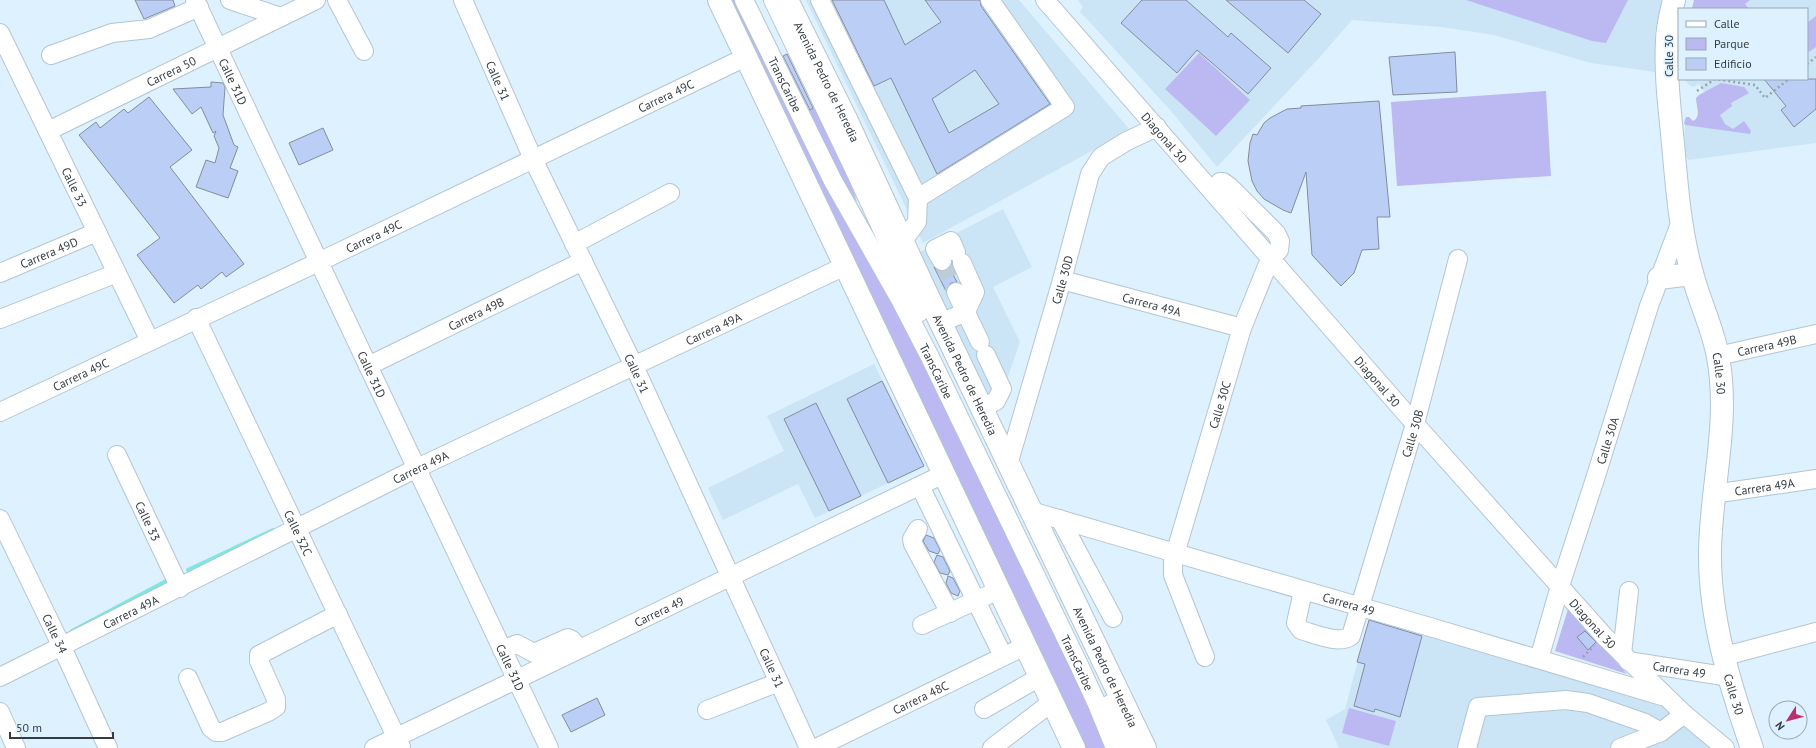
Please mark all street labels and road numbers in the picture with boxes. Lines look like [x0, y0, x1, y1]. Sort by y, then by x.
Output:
street label: Avenida Pedro de Heredia [791, 19, 863, 144]
street label: Calle 30 [1661, 35, 1676, 77]
street label: Carrera 50 [144, 52, 199, 89]
street label: TransCaribe [766, 54, 805, 114]
street label: Calle 31D [216, 56, 251, 107]
street label: Calle 31 [483, 58, 514, 103]
street label: Carrera 49C [635, 76, 696, 115]
street label: Diagonal 30 [1139, 109, 1191, 166]
street label: Calle 33 [59, 165, 91, 209]
street label: Carrera 49C [343, 216, 404, 255]
street label: Carrera 49D [18, 234, 80, 271]
street label: Calle 30D [1048, 254, 1076, 306]
street label: Carrera 49A [1121, 289, 1183, 319]
street label: Carrera 49B [445, 293, 506, 333]
street label: Carrera 49A [683, 309, 744, 348]
street label: Avenida Pedro de Heredia [930, 312, 1001, 437]
street label: Carrera 49B [1736, 331, 1798, 359]
street label: TransCaribe [917, 341, 956, 401]
street label: Calle 31D [355, 348, 390, 400]
street label: Calle 31 [622, 351, 653, 395]
street label: Calle 30 [1710, 351, 1729, 395]
street label: Diagonal 30 [1352, 353, 1404, 410]
street label: Carrera 49C [50, 354, 111, 394]
street label: Calle 30C [1205, 379, 1233, 430]
street label: Calle 30B [1398, 408, 1426, 459]
street label: Calle 30A [1593, 415, 1622, 466]
street label: Carrera 49A [390, 447, 451, 487]
street label: Carrera 49A [1734, 475, 1795, 498]
street label: Calle 33 [132, 499, 164, 543]
street label: Calle 32C [281, 507, 316, 558]
street label: Carrera 49 [1321, 589, 1377, 618]
street label: Carrera 49A [100, 591, 161, 632]
street label: Carrera 49 [632, 593, 686, 629]
street label: Diagonal 30 [1567, 595, 1620, 652]
street label: Avenida Pedro de Heredia [1071, 604, 1141, 730]
street label: Calle 34 [39, 611, 71, 656]
street label: TransCaribe [1058, 632, 1097, 693]
street label: Calle 31D [493, 641, 528, 693]
street label: Calle 31 [757, 646, 788, 690]
street label: Carrera 49 [1652, 658, 1707, 681]
street label: Calle 30 [1721, 672, 1748, 717]
street label: Carrera 48C [890, 677, 951, 717]

